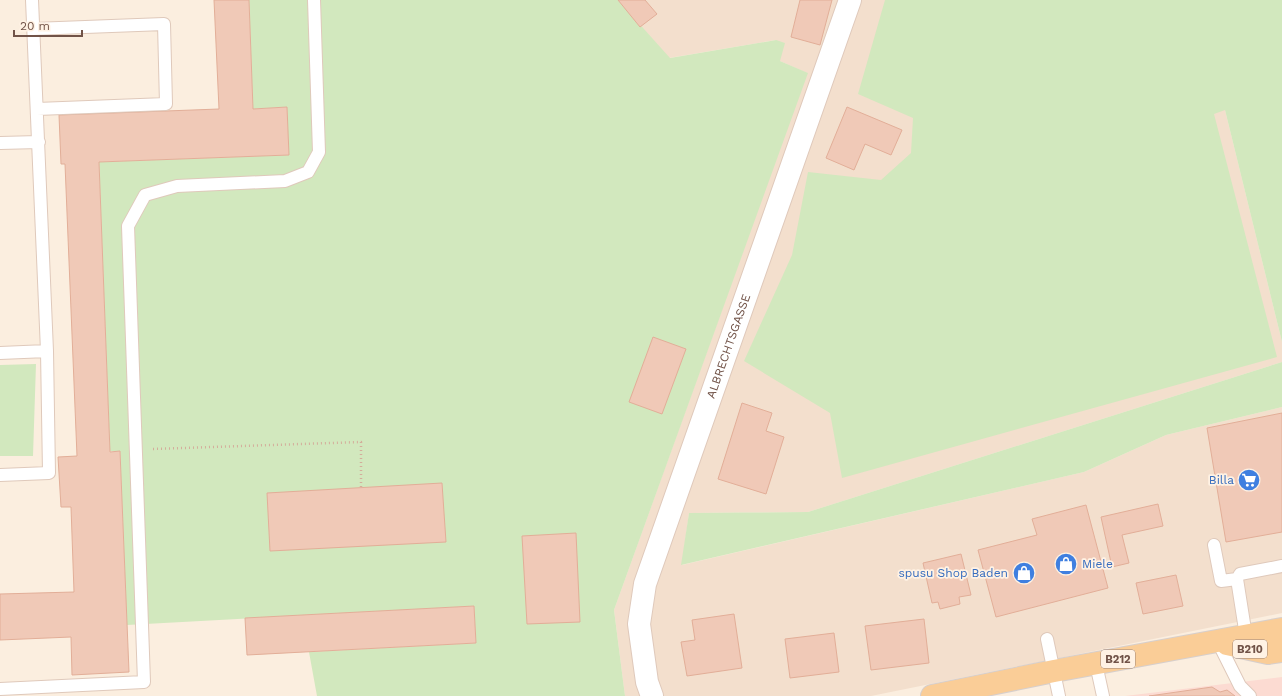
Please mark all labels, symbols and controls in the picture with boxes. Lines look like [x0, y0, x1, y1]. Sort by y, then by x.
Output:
scale bar [14, 12, 82, 38]
text: 20 m [20, 19, 50, 33]
street label: ALBRECHTSGASSE [704, 292, 753, 400]
supermarket icon: Billa [1236, 467, 1262, 493]
place label: Billa [1209, 473, 1234, 487]
shop icon: Miele [1053, 551, 1079, 577]
place label: Miele [1082, 557, 1113, 571]
shop icon: spusu Shop Baden [1011, 560, 1037, 586]
place label: spusu Shop Baden [898, 566, 1008, 580]
road number: B210 [1233, 640, 1267, 658]
road number: B212 [1101, 650, 1135, 668]

